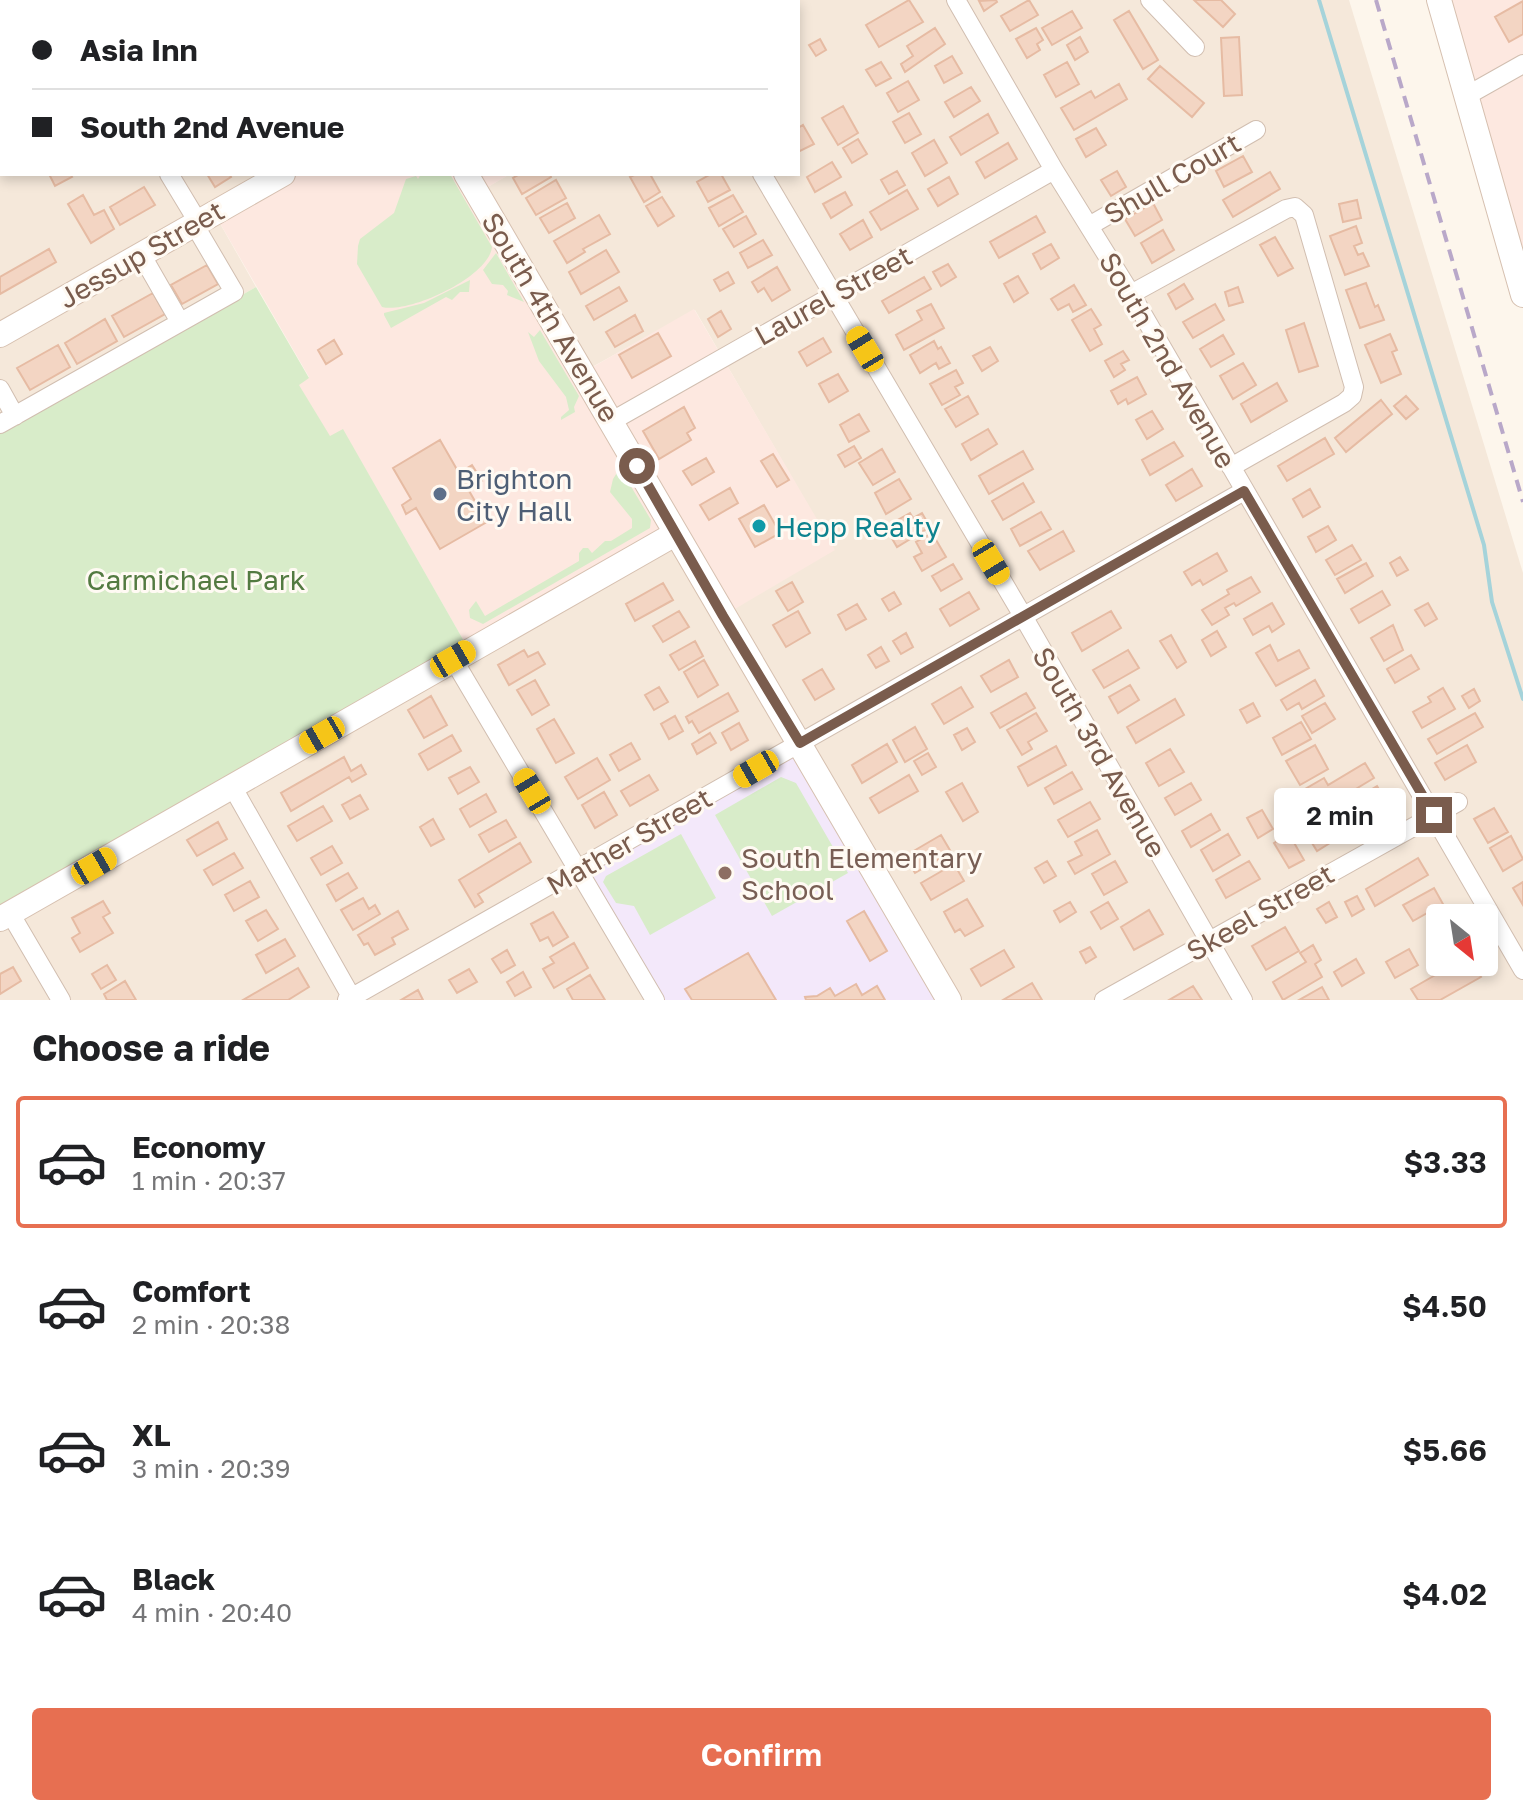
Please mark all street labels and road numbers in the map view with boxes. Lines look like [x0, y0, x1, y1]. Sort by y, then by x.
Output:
street label: Shull Court [1098, 126, 1246, 230]
street label: Jessup Street [52, 193, 230, 315]
street label: South 4th Avenue [475, 206, 627, 428]
street label: Laurel Street [749, 238, 917, 352]
street label: South 2nd Avenue [1093, 246, 1243, 474]
street label: South 3rd Avenue [1026, 641, 1174, 863]
street label: Mather Street [541, 780, 717, 902]
street label: Skeel Street [1181, 857, 1339, 967]

